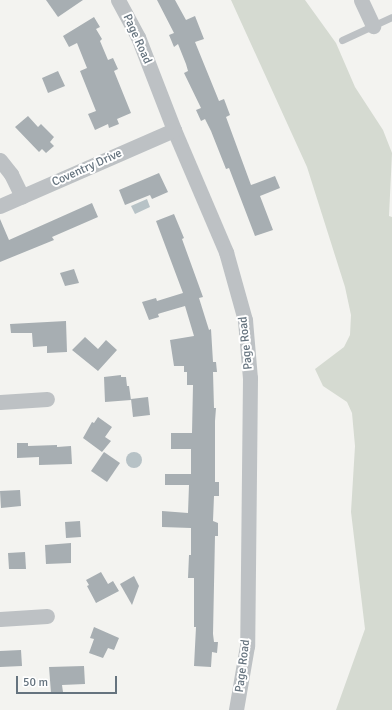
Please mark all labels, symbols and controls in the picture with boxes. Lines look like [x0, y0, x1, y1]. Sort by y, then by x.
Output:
street label: Page Road [120, 12, 154, 66]
street label: Coventry Drive [50, 146, 124, 190]
street label: Page Road [236, 316, 256, 370]
street label: Page Road [233, 639, 253, 693]
scale bar [18, 668, 119, 694]
text: 50 m [23, 675, 48, 690]

